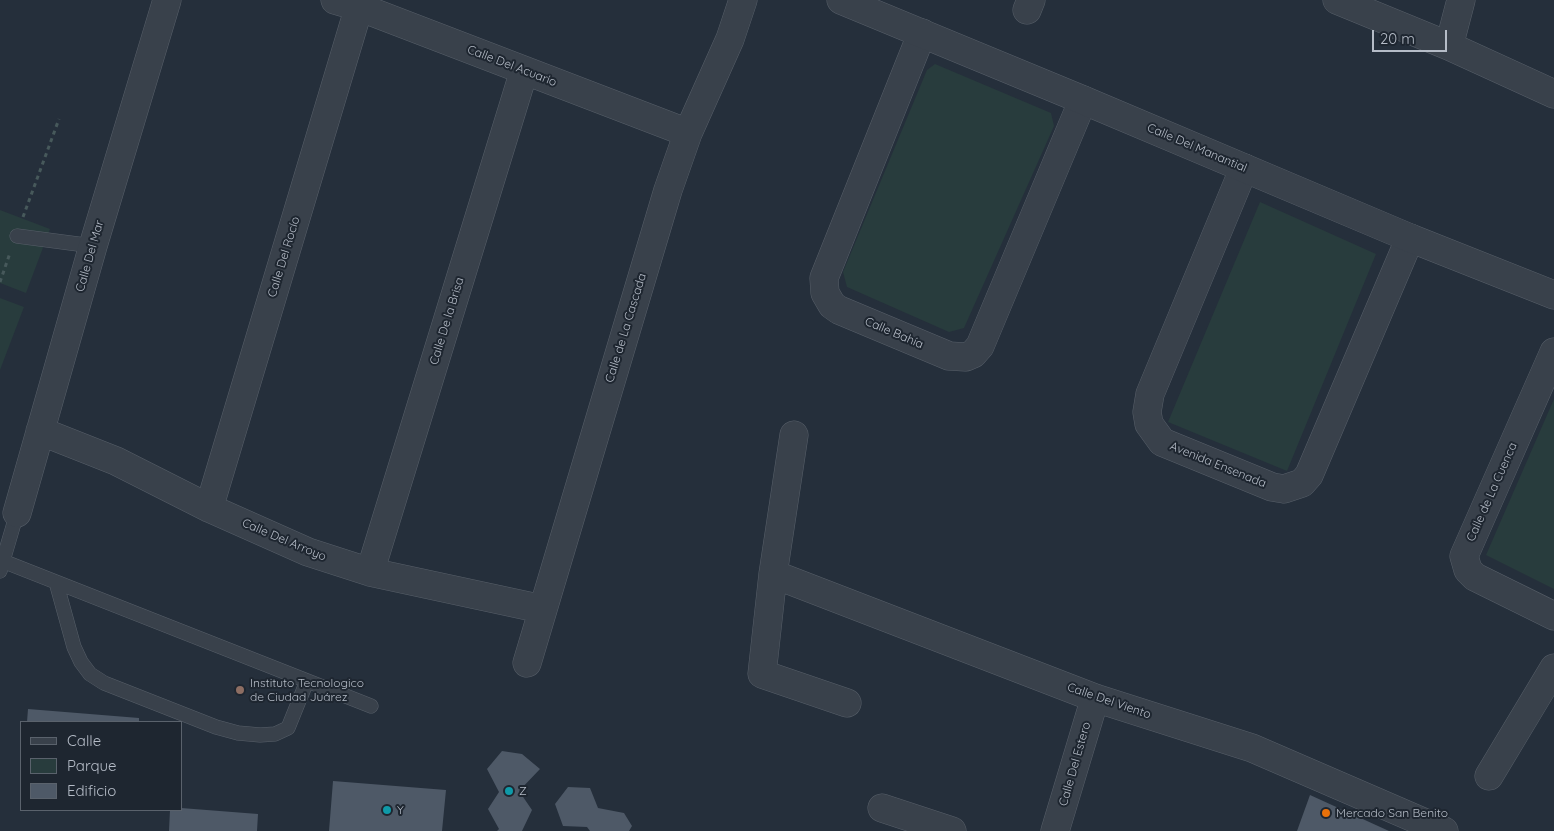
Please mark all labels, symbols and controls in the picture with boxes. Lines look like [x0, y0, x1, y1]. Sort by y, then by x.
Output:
scale bar [1374, 20, 1449, 52]
text: 20 m [1380, 29, 1415, 48]
street label: Calle Del Acuario [465, 42, 559, 90]
street label: Calle Del Manantial [1145, 120, 1249, 176]
street label: Calle Del Rocío [265, 215, 303, 299]
street label: Calle Del Mar [73, 218, 107, 294]
street label: Calle de La Cascada [603, 272, 649, 384]
street label: Calle De la Brisa [427, 276, 467, 366]
street label: Calle Bahía [863, 314, 925, 352]
street label: Avenida Ensenada [1168, 439, 1268, 491]
street label: Calle de La Cuenca [1464, 440, 1520, 544]
street label: Calle Del Arroyo [240, 516, 328, 564]
place label: Instituto Tecnologico de Ciudad Juárez [250, 676, 364, 704]
street label: Calle Del Viento [1065, 680, 1153, 722]
marker: Instituto Tecnologico de Ciudad Juárez [234, 684, 246, 696]
street label: Calle Del Estero [1056, 720, 1094, 808]
legend [20, 721, 182, 811]
text: Calle [67, 731, 101, 750]
text: Parque [67, 756, 117, 775]
text: Edificio [67, 781, 116, 800]
place label: Z [519, 784, 527, 798]
marker: Z [503, 785, 515, 797]
place label: Y [397, 803, 404, 817]
marker: Y [381, 804, 393, 816]
place label: Mercado San Benito [1336, 806, 1448, 820]
marker: Mercado San Benito [1320, 807, 1332, 819]

